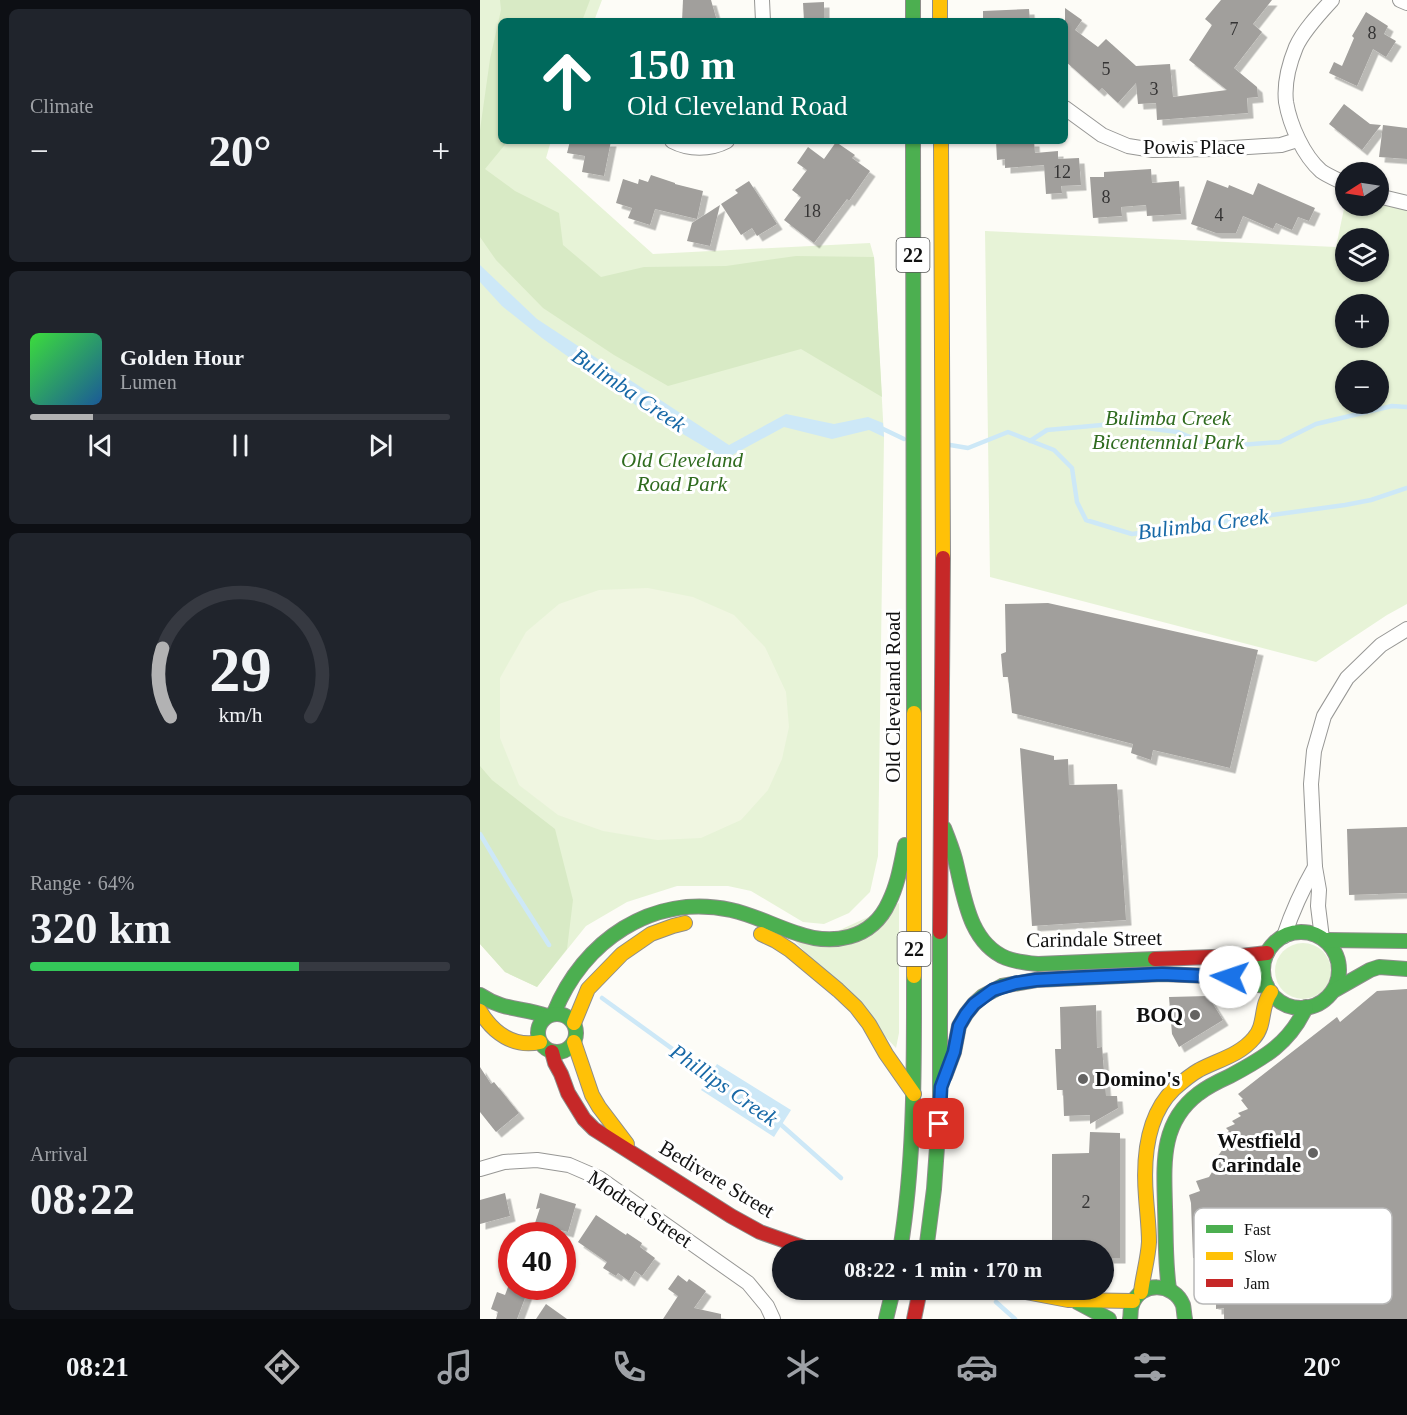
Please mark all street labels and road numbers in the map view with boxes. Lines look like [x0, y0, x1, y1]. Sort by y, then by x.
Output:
street label: Powis Place [1143, 135, 1245, 159]
road number: 22 [896, 238, 930, 272]
street label: Old Cleveland Road [881, 611, 905, 783]
street label: Carindale Street [1026, 926, 1162, 952]
road number: 22 [898, 932, 930, 966]
street label: Bedivere Street [655, 1135, 779, 1223]
street label: Modred Street [583, 1165, 697, 1253]

